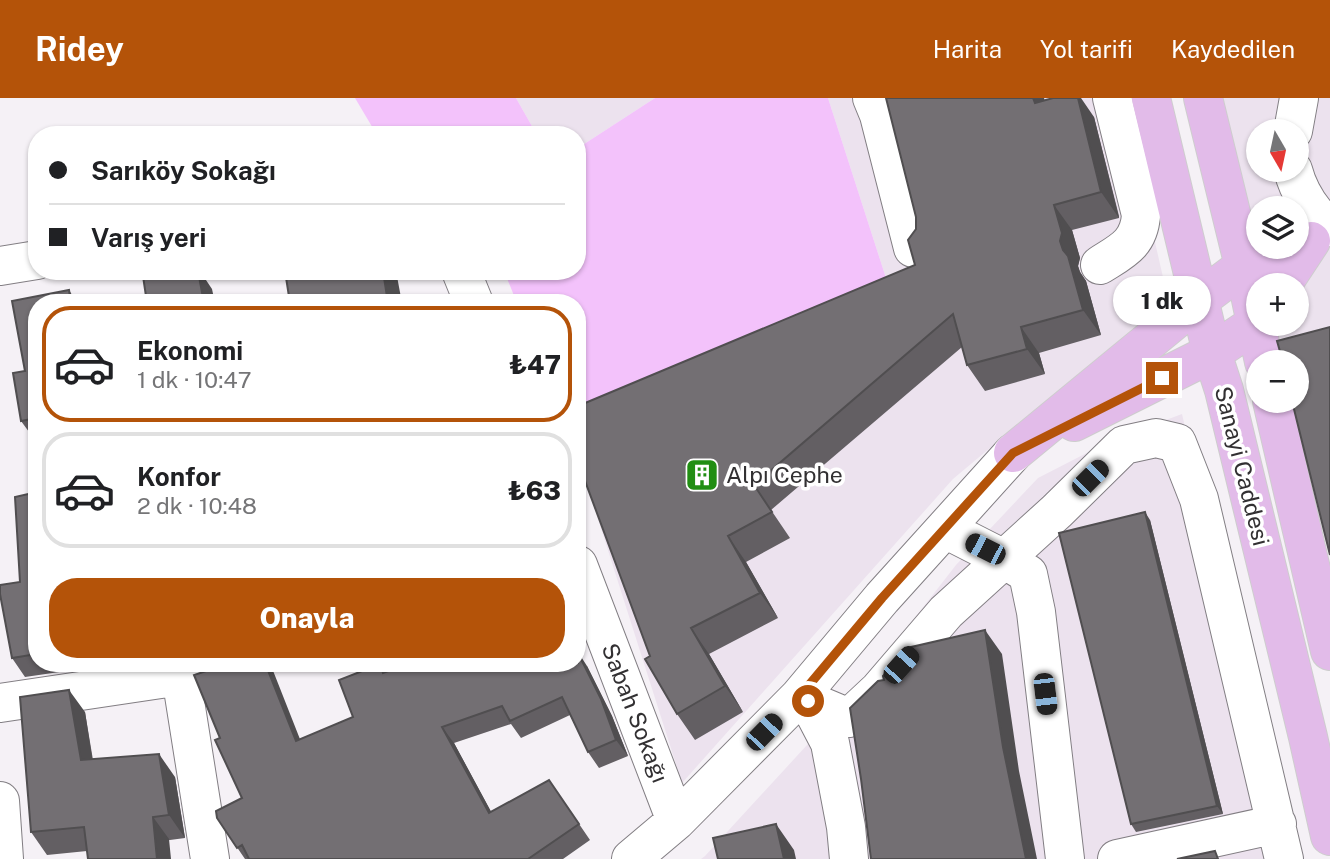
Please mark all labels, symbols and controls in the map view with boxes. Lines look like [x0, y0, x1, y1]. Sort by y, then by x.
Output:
text: Ridey [35, 30, 124, 68]
text: Harita [933, 35, 1002, 63]
text: Yol tarifi [1040, 35, 1133, 63]
text: Kaydedilen [1171, 35, 1295, 63]
north arrow [1246, 119, 1309, 182]
map controls [1246, 119, 1309, 413]
text: Sarıköy Sokağı [91, 155, 276, 186]
button: layers [1246, 196, 1309, 259]
text: Varış yeri [91, 222, 206, 253]
button: + [1246, 273, 1309, 336]
callout: 1 dk [1113, 276, 1211, 326]
text: 1 dk [1141, 287, 1183, 314]
icon: car [53, 333, 116, 396]
text: Ekonomi [137, 335, 243, 366]
text: ₺47 [509, 349, 561, 380]
button: − [1246, 350, 1309, 413]
route end [1146, 362, 1178, 394]
text: 1 dk · 10:47 [137, 366, 251, 393]
street label: Sanayi Caddesi [1210, 383, 1275, 548]
building icon: Alpı Cephe [683, 456, 721, 494]
car [1068, 456, 1113, 500]
icon: car [53, 459, 116, 522]
text: Konfor [137, 461, 221, 492]
place label: Alpı Cephe [726, 461, 843, 488]
text: ₺63 [508, 475, 561, 506]
text: 2 dk · 10:48 [137, 492, 257, 519]
car [962, 530, 1009, 568]
button: Onayla [49, 578, 565, 658]
street label: Sabah Sokağı [597, 639, 674, 786]
car [880, 642, 923, 688]
car [1033, 672, 1058, 716]
route start [792, 685, 824, 717]
car [742, 710, 787, 754]

